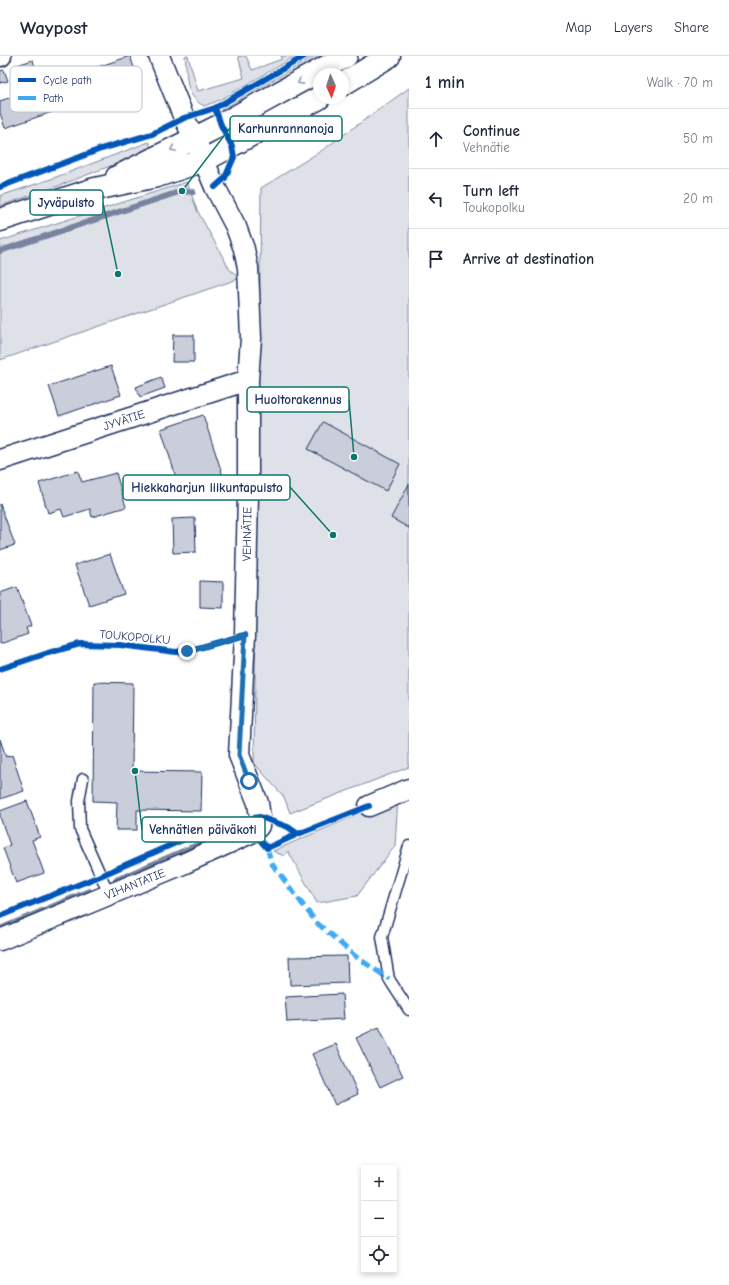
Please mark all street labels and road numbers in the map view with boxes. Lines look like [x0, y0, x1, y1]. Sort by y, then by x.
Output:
street label: JYVÄTIE [101, 407, 147, 433]
street label: VEHNÄTIE [240, 507, 254, 561]
street label: TOUKOPOLKU [99, 627, 171, 647]
street label: VIHANTATIE [103, 865, 167, 903]

